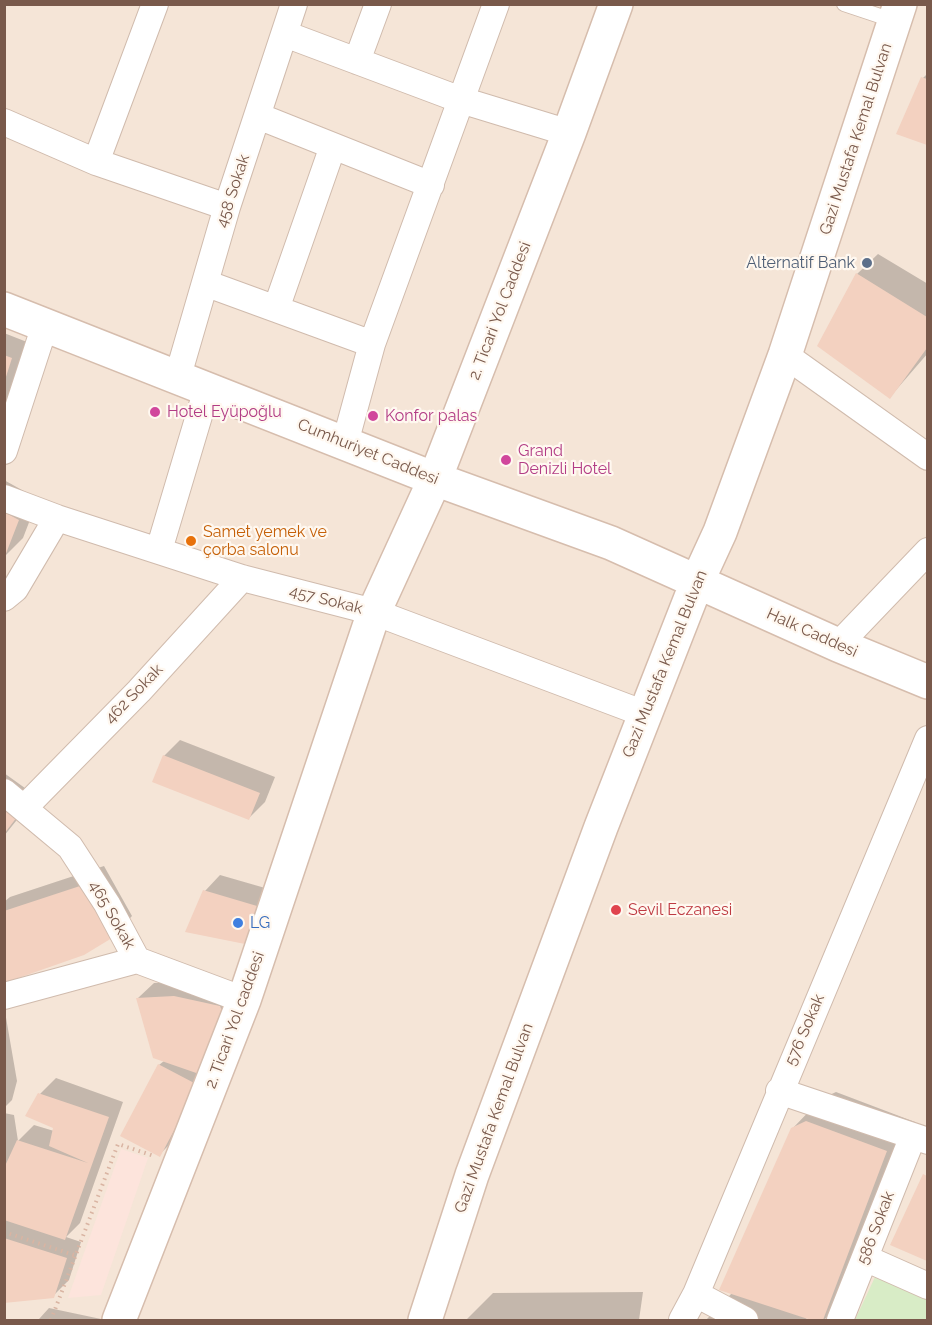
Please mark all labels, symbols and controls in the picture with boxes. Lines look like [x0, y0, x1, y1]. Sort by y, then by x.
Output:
street label: Gazi Mustafa Kemal Bulvan [816, 41, 896, 237]
street label: 458 Sokak [212, 152, 254, 230]
street label: 2. Ticari Yol Caddesi [465, 239, 535, 383]
place label: Alternatif Bank [746, 253, 855, 273]
marker: Alternatif Bank [860, 256, 874, 270]
place label: Hotel Eyüpoğlu [167, 402, 282, 422]
marker: Hotel Eyüpoğlu [148, 405, 162, 419]
place label: Konfor palas [385, 406, 477, 426]
marker: Konfor palas [366, 409, 380, 423]
street label: Cumhuriyet Caddesi [295, 415, 441, 489]
place label: Grand Denizli Hotel [518, 441, 611, 479]
marker: Grand Denizli Hotel [499, 453, 513, 467]
place label: Samet yemek ve çorba salonu [203, 522, 327, 560]
marker: Samet yemek ve çorba salonu [184, 534, 198, 548]
street label: Gazi Mustafa Kemal Bulvan [619, 567, 711, 761]
street label: 457 Sokak [287, 582, 365, 618]
street label: Halk Caddesi [764, 604, 860, 662]
street label: 462 Sokak [101, 660, 167, 728]
street label: 465 Sokak [85, 877, 139, 953]
place label: Sevil Eczanesi [628, 900, 732, 920]
marker: Sevil Eczanesi [609, 903, 623, 917]
place label: LG [250, 913, 270, 933]
marker: LG [231, 916, 245, 930]
street label: 2. Ticari Yol caddesi [201, 949, 269, 1091]
street label: 576 Sokak [781, 991, 829, 1069]
street label: Gazi Mustafa Kemal Bulvan [451, 1020, 537, 1216]
street label: 586 Sokak [853, 1189, 899, 1267]

